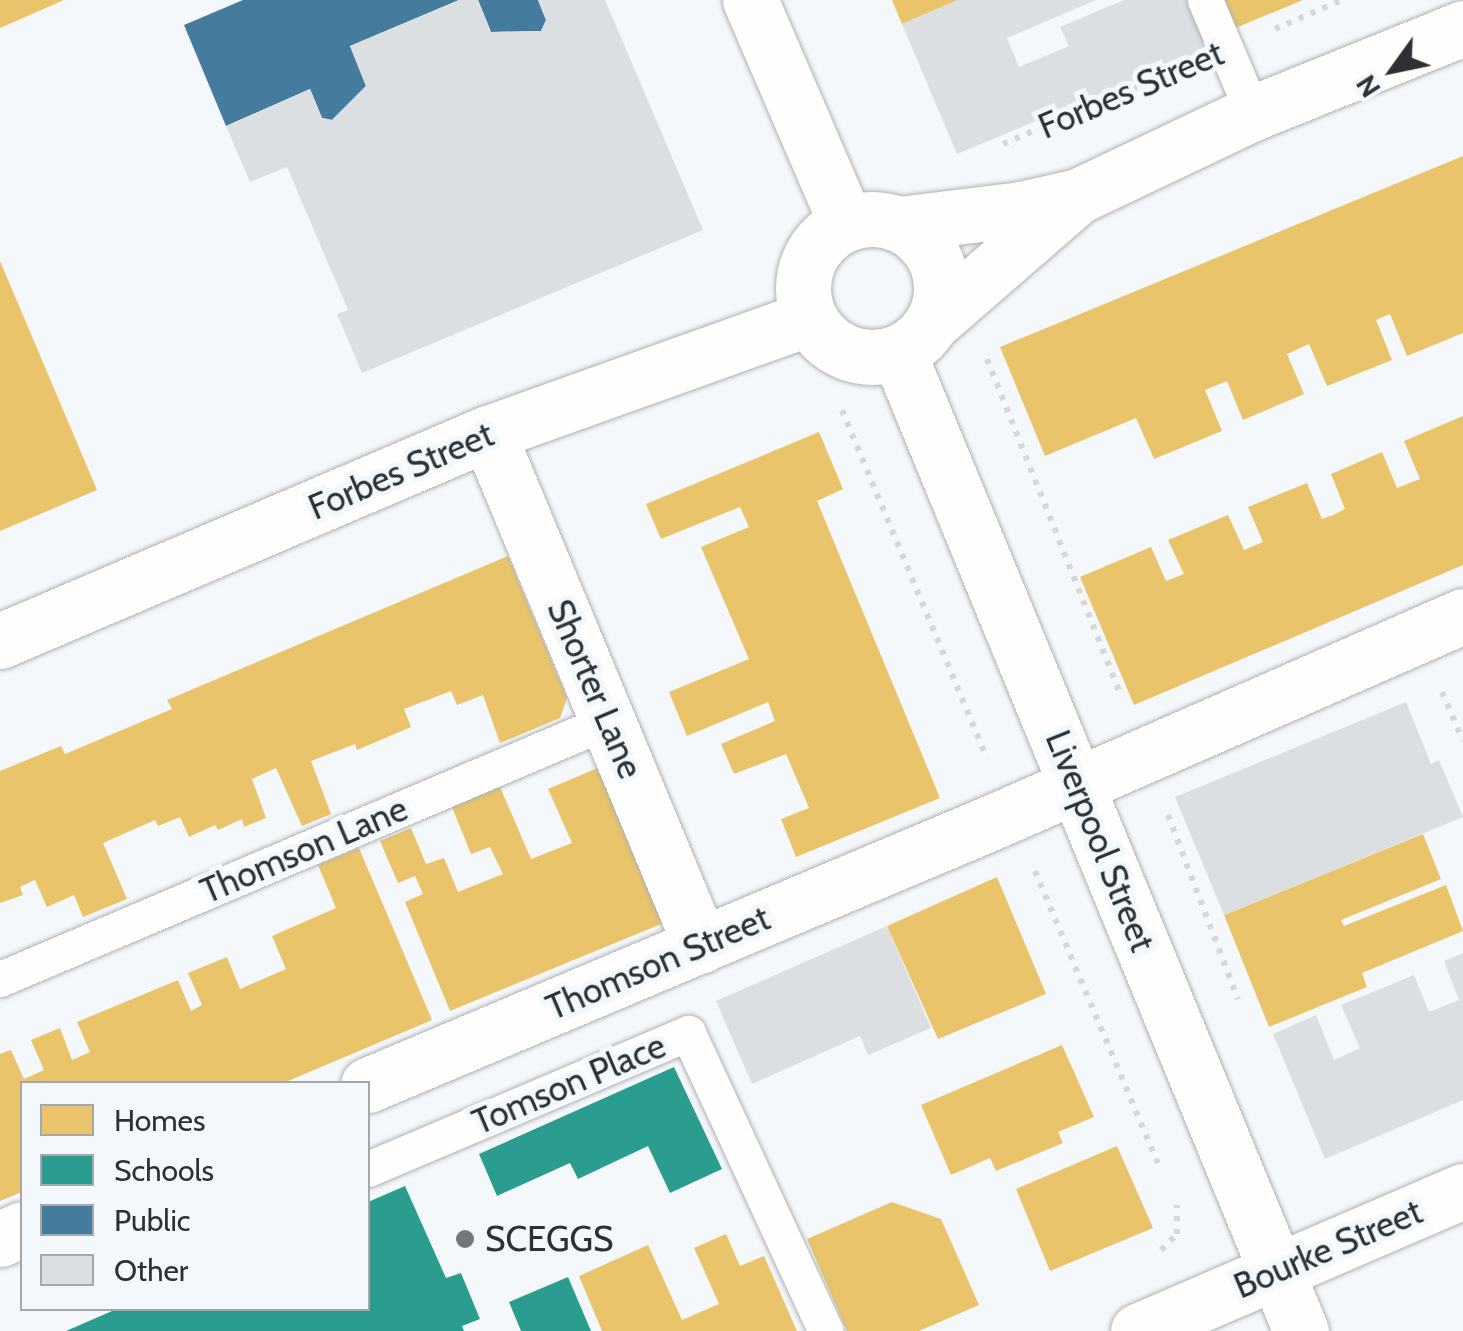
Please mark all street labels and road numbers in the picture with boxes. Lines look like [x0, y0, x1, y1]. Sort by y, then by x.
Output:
street label: Forbes Street [1032, 32, 1230, 148]
street label: Forbes Street [302, 413, 500, 529]
street label: Shorter Lane [539, 593, 651, 785]
street label: Liverpool Street [1037, 724, 1163, 958]
street label: Thomson Lane [194, 788, 414, 912]
street label: Thomson Street [540, 897, 776, 1029]
street label: Tomson Place [466, 1025, 672, 1143]
street label: Bourke Street [1228, 1191, 1428, 1307]

